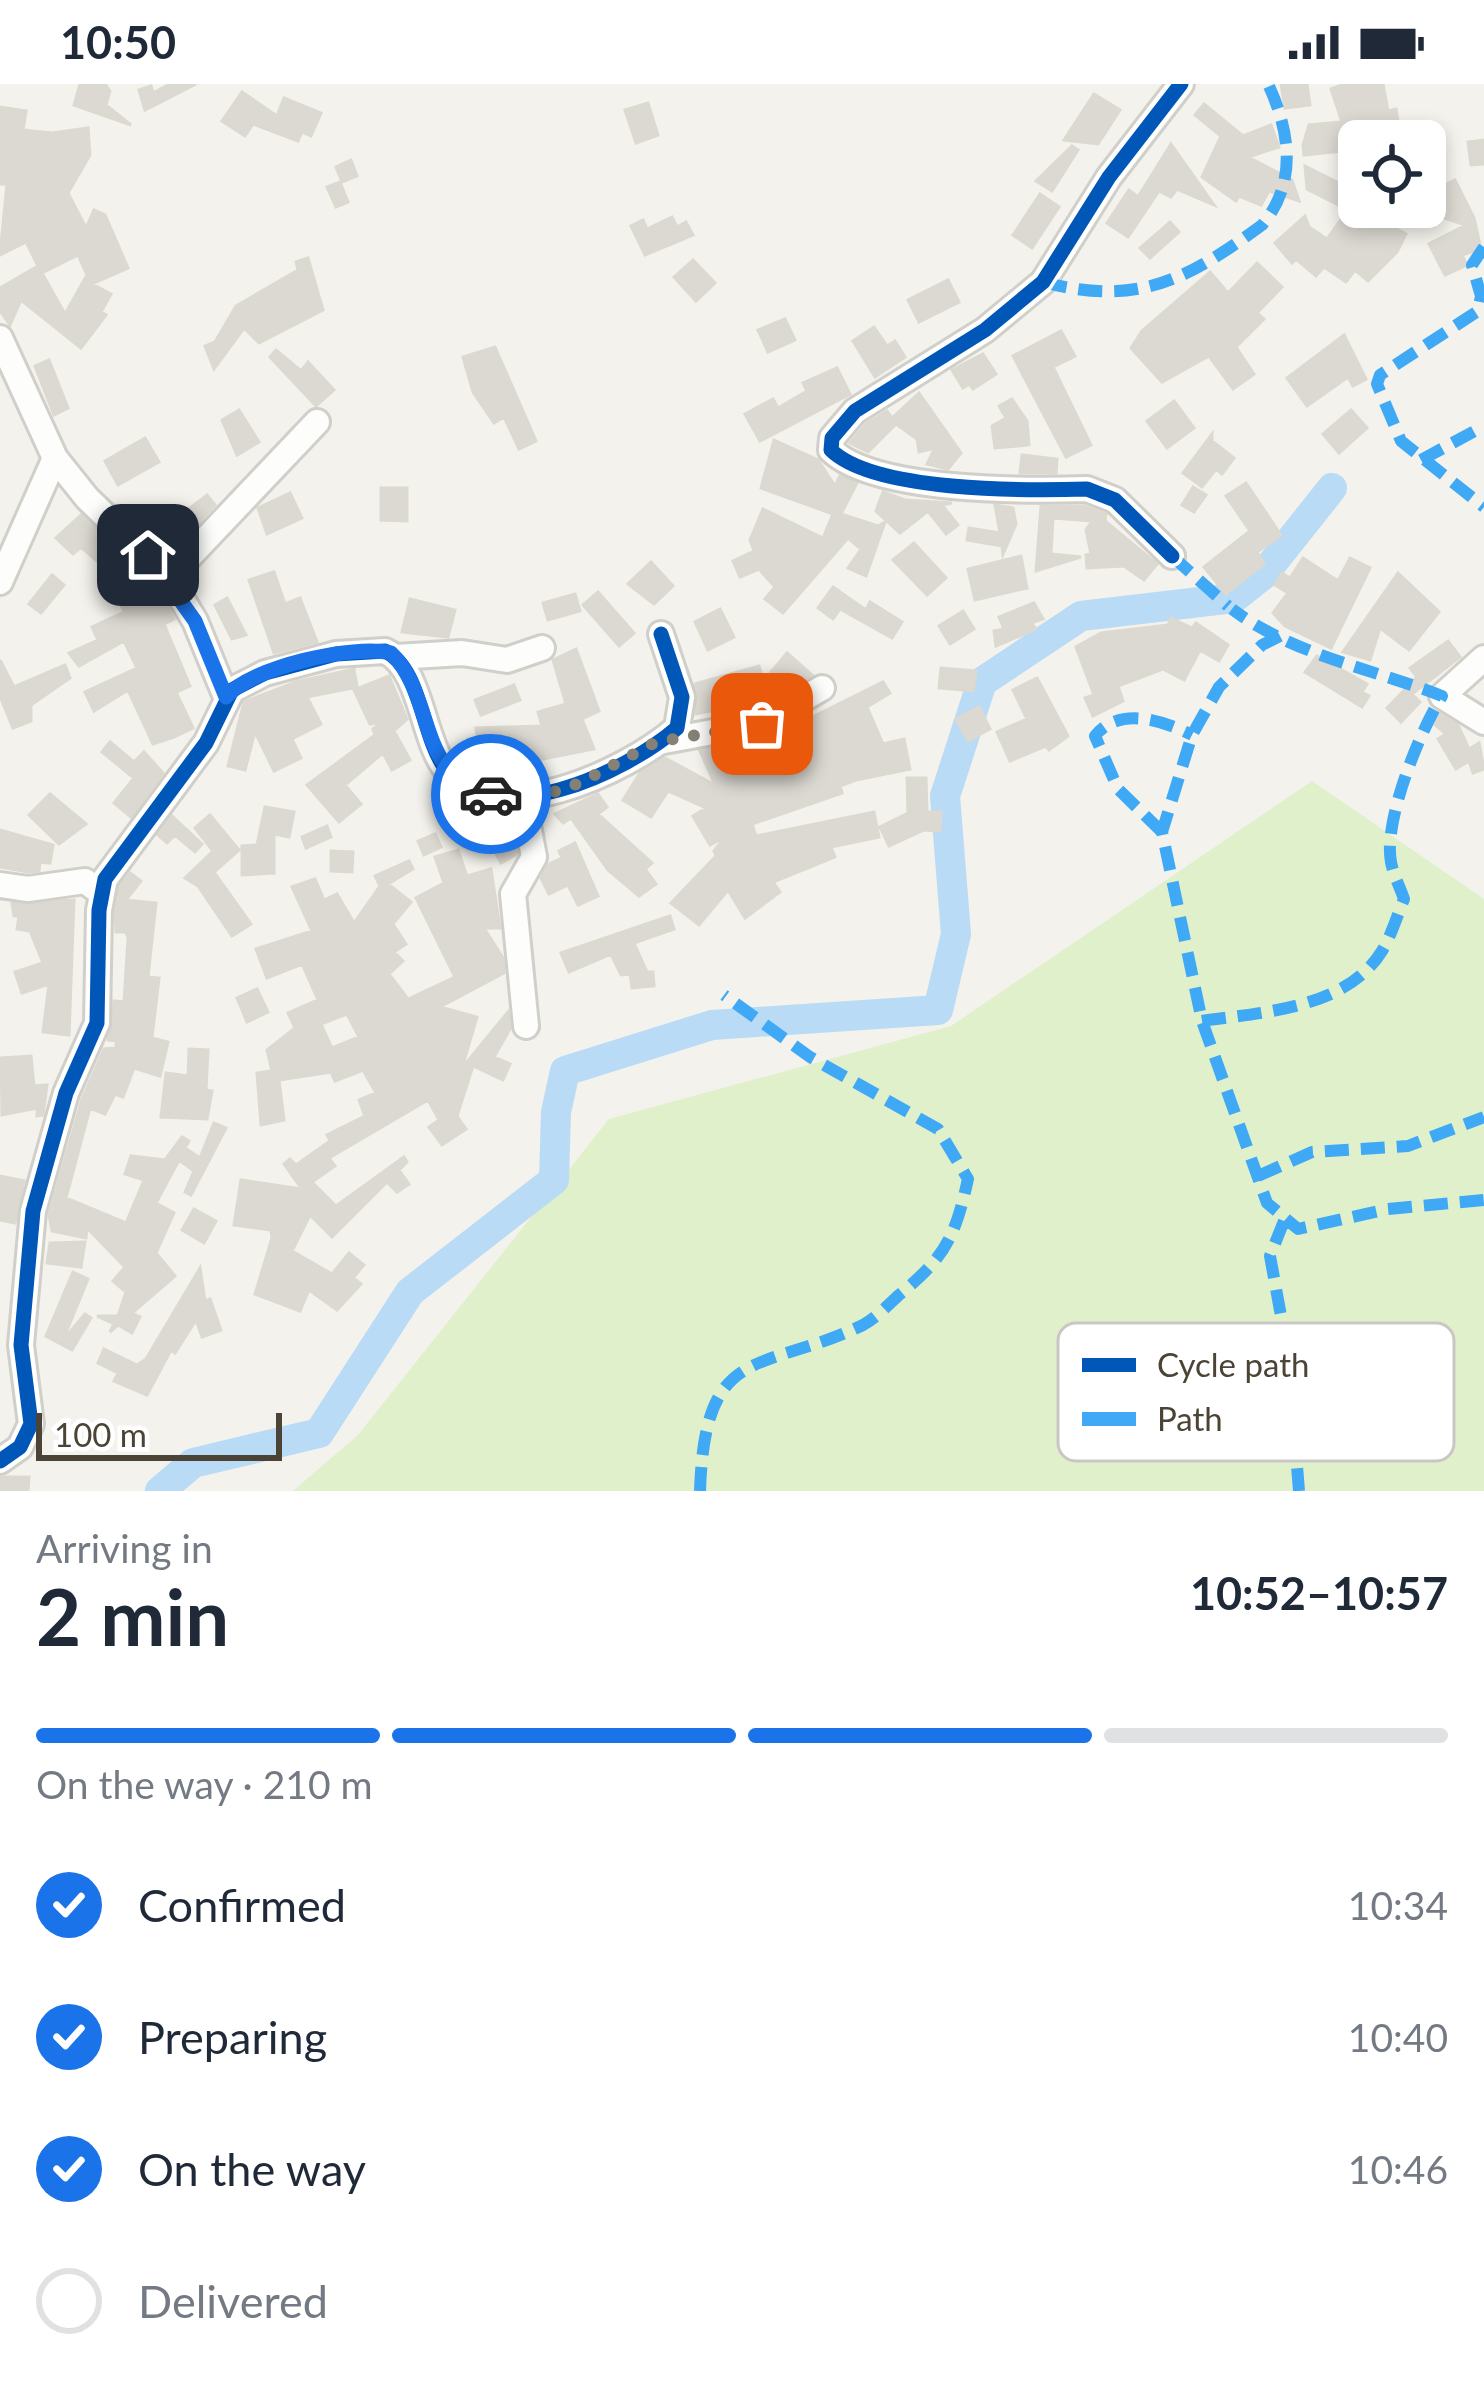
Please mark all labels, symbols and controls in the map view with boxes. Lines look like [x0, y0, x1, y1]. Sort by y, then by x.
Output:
text: 10:50 [60, 15, 176, 69]
map controls [1338, 120, 1446, 228]
button: locate [1338, 120, 1446, 228]
pin [97, 504, 199, 606]
icon: home [115, 522, 181, 588]
pin [711, 673, 813, 775]
icon: bag [729, 691, 795, 757]
courier [431, 734, 551, 854]
icon: car [458, 761, 524, 827]
legend [1058, 1323, 1454, 1461]
text: Cycle path [1157, 1344, 1309, 1384]
text: Path [1157, 1398, 1223, 1438]
scale bar [36, 1407, 282, 1460]
text: 100 m [54, 1414, 147, 1454]
text: Arriving in [36, 1525, 213, 1571]
text: 10:52–10:57 [1190, 1566, 1448, 1620]
text: 2 min [36, 1569, 229, 1663]
text: On the way · 210 m [36, 1761, 373, 1807]
icon: check [36, 1872, 102, 1938]
text: Confirmed [138, 1878, 346, 1932]
text: 10:34 [1348, 1882, 1448, 1928]
icon: check [36, 2004, 102, 2070]
text: Preparing [138, 2010, 327, 2064]
text: 10:40 [1348, 2014, 1448, 2060]
icon: check [36, 2136, 102, 2202]
text: On the way [138, 2142, 366, 2196]
text: 10:46 [1348, 2146, 1448, 2192]
text: Delivered [138, 2274, 328, 2328]

